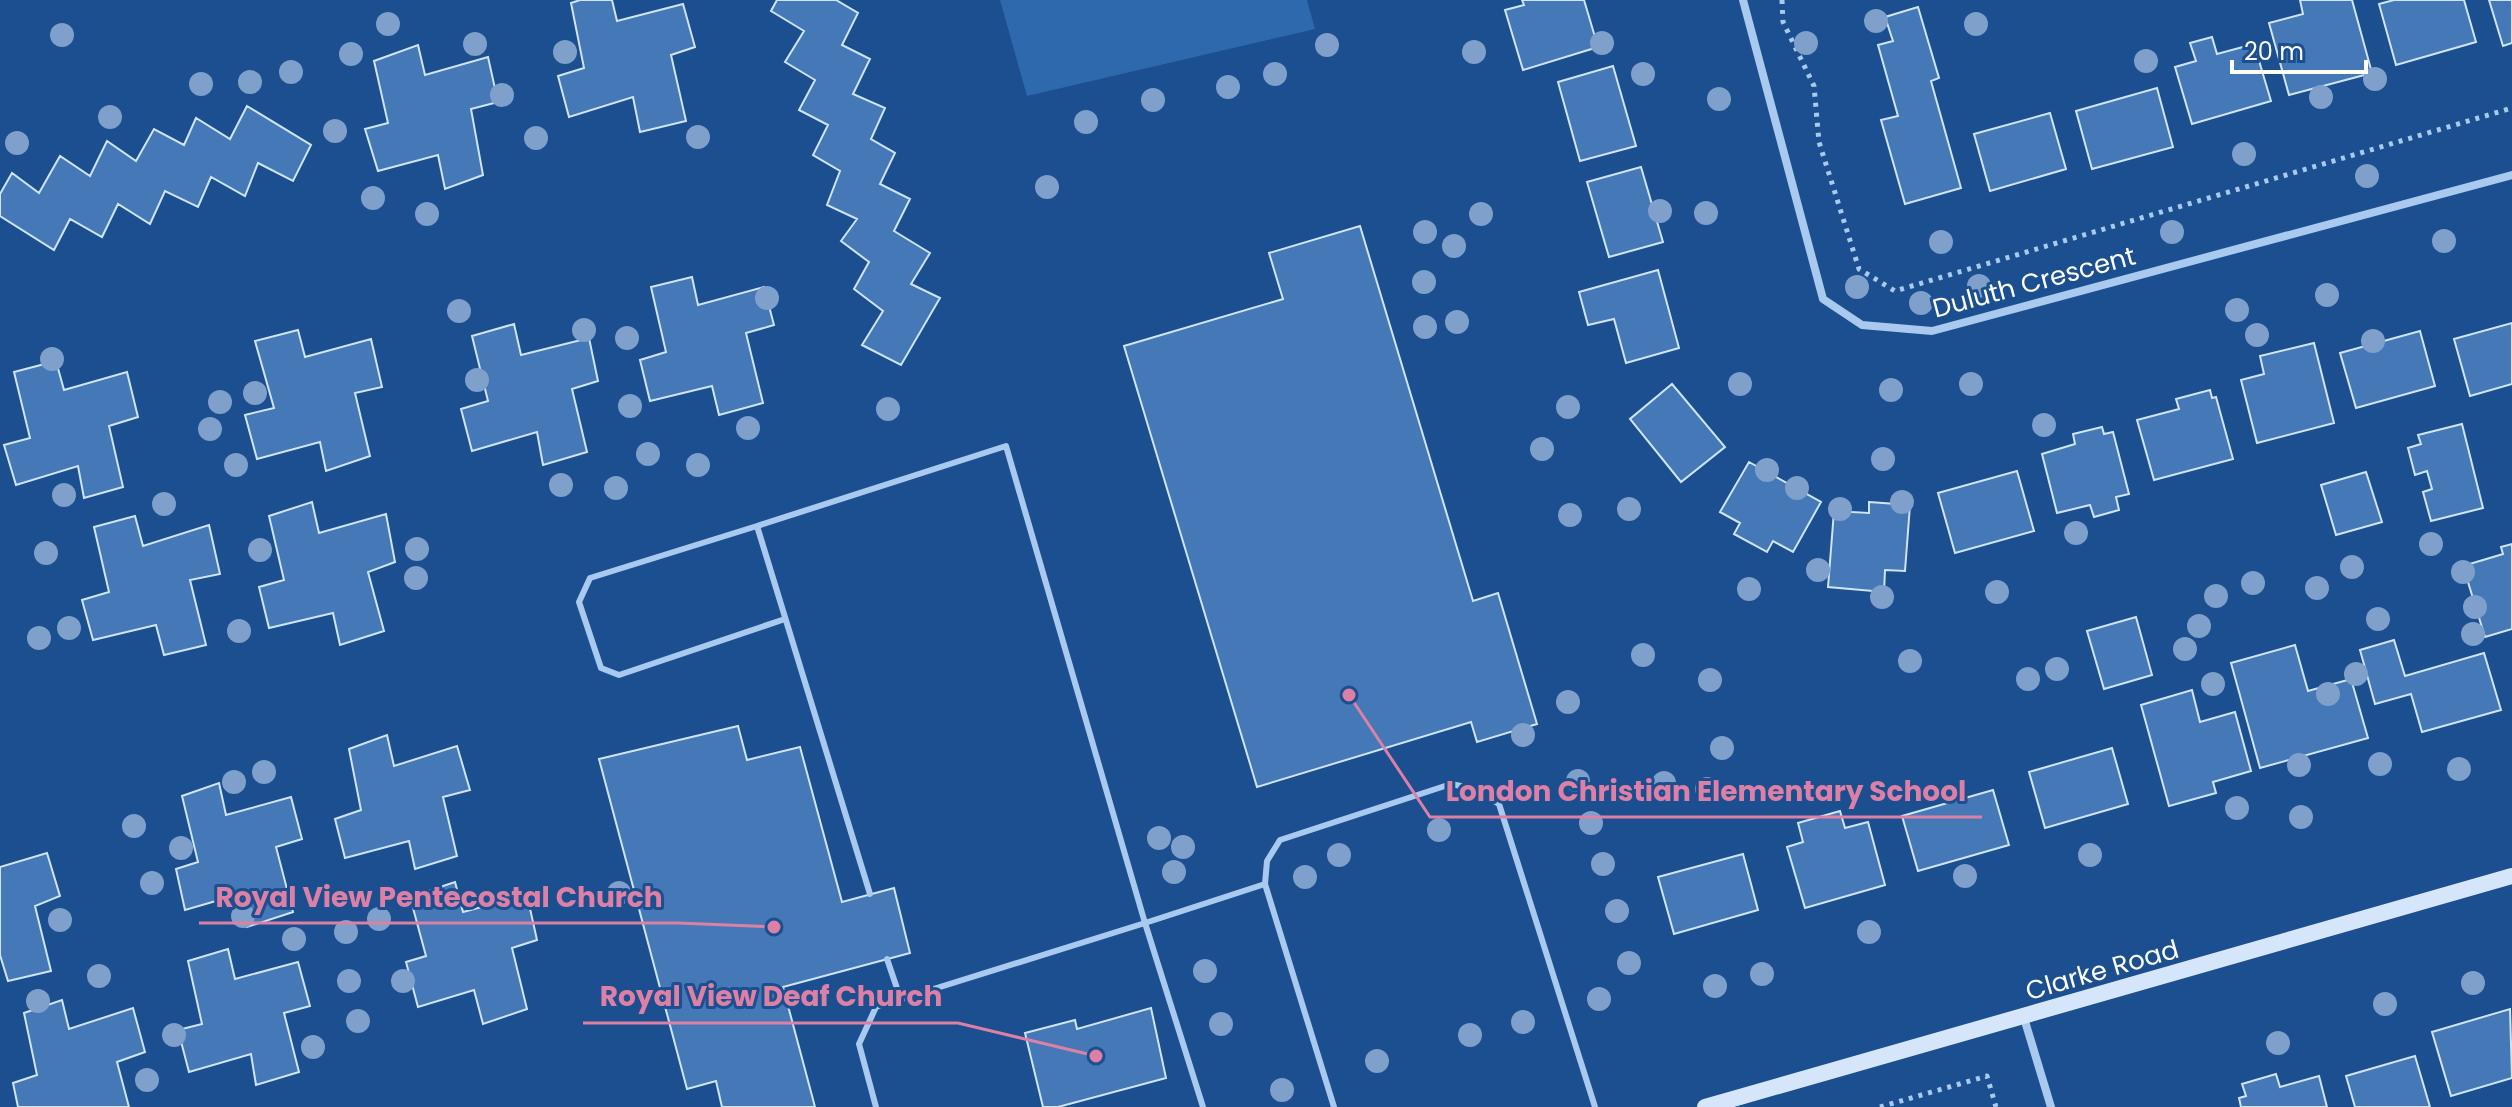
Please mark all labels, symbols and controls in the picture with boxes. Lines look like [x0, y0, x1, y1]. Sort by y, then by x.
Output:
scale bar [2232, 24, 2366, 74]
text: 20 m [2244, 35, 2304, 68]
street label: Duluth Crescent [1929, 238, 2139, 326]
callout: London Christian Elementary School [1430, 765, 1982, 817]
text: London Christian Elementary School [1446, 772, 1966, 811]
callout: Royal View Pentecostal Church [199, 871, 678, 923]
text: Royal View Pentecostal Church [215, 878, 663, 917]
street label: Clarke Road [2021, 931, 2183, 1009]
callout: Royal View Deaf Church [583, 971, 958, 1023]
text: Royal View Deaf Church [600, 977, 942, 1016]

